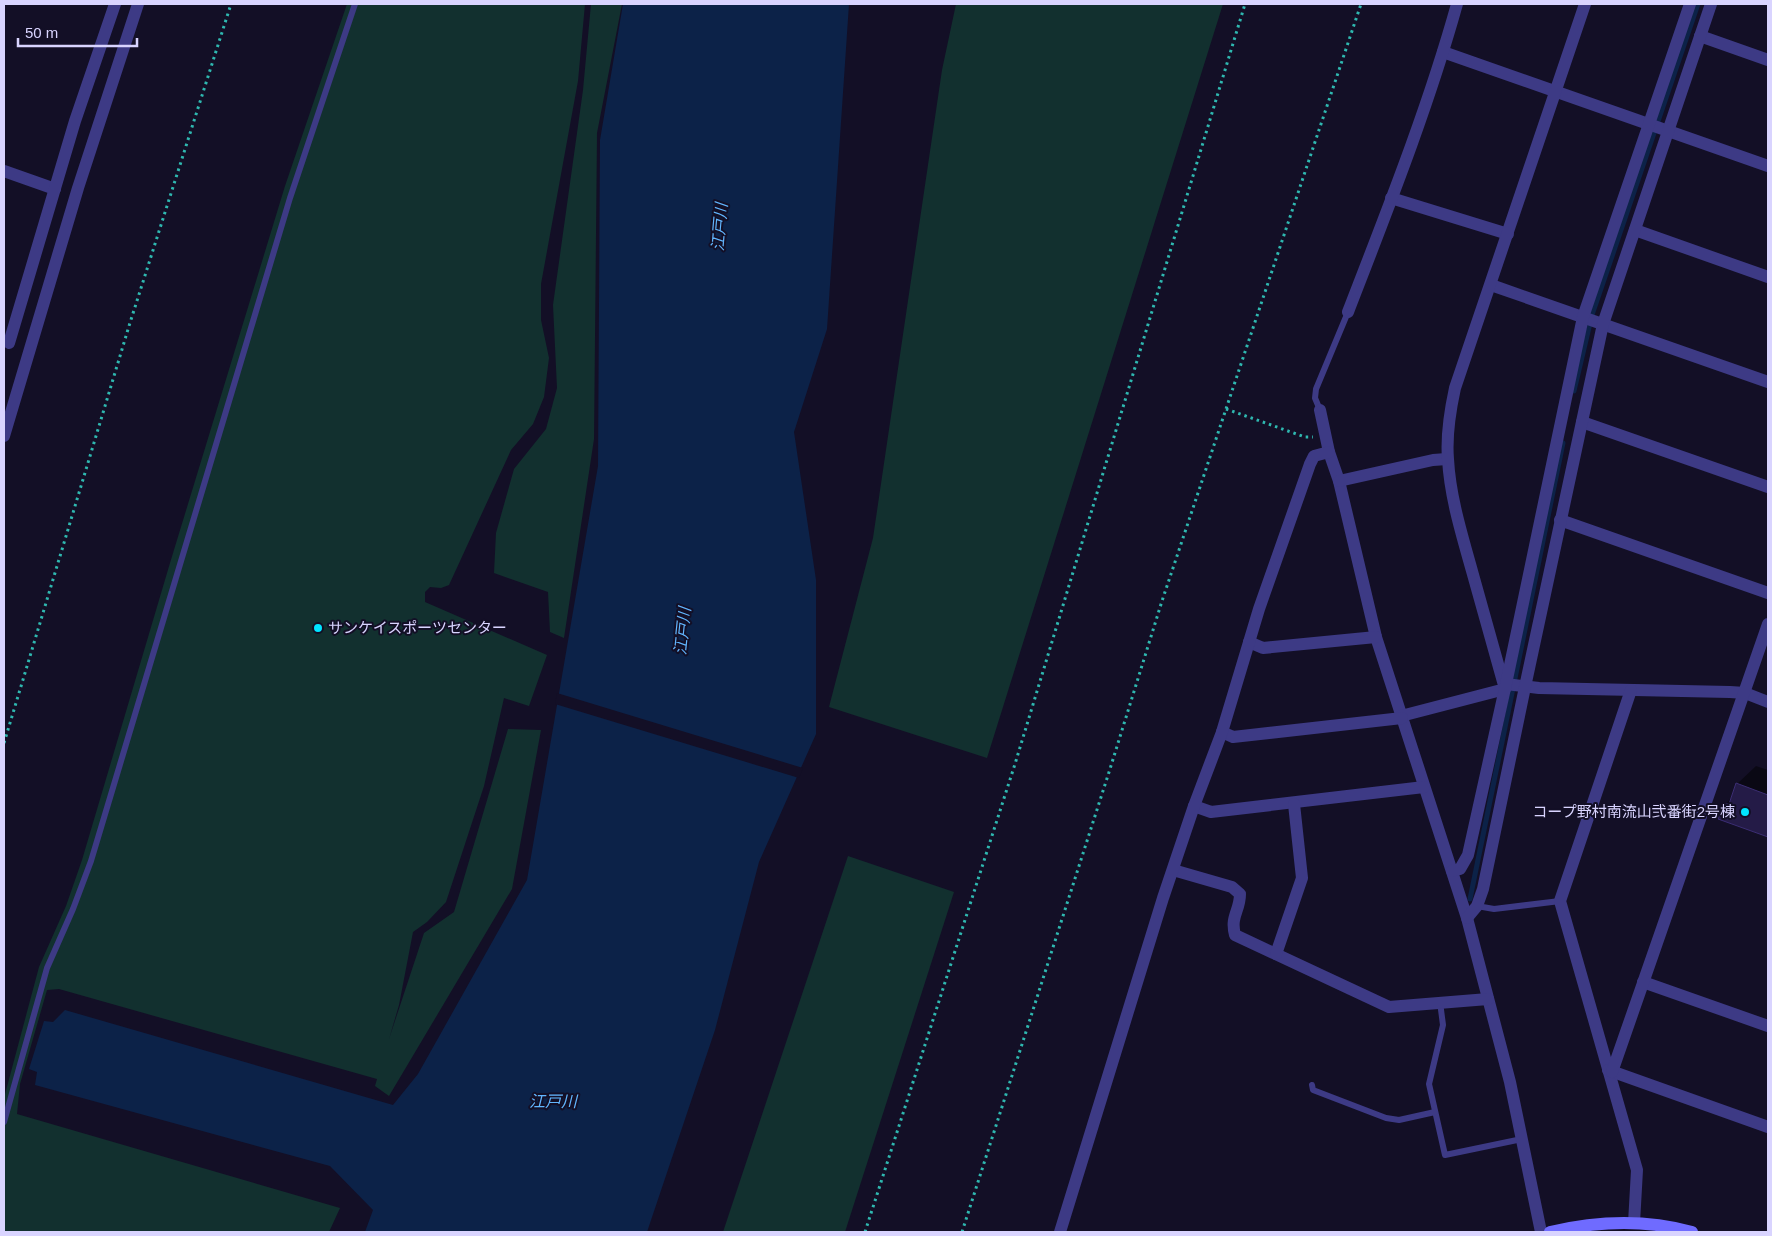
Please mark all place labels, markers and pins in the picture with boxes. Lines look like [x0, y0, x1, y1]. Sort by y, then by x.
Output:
place label: サンケイスポーツセンター [328, 619, 507, 636]
marker: サンケイスポーツセンター [312, 622, 324, 634]
place label: コープ野村南流山弐番街2号棟 [1533, 803, 1735, 820]
marker: コープ野村南流山弐番街2号棟 [1739, 806, 1751, 818]

